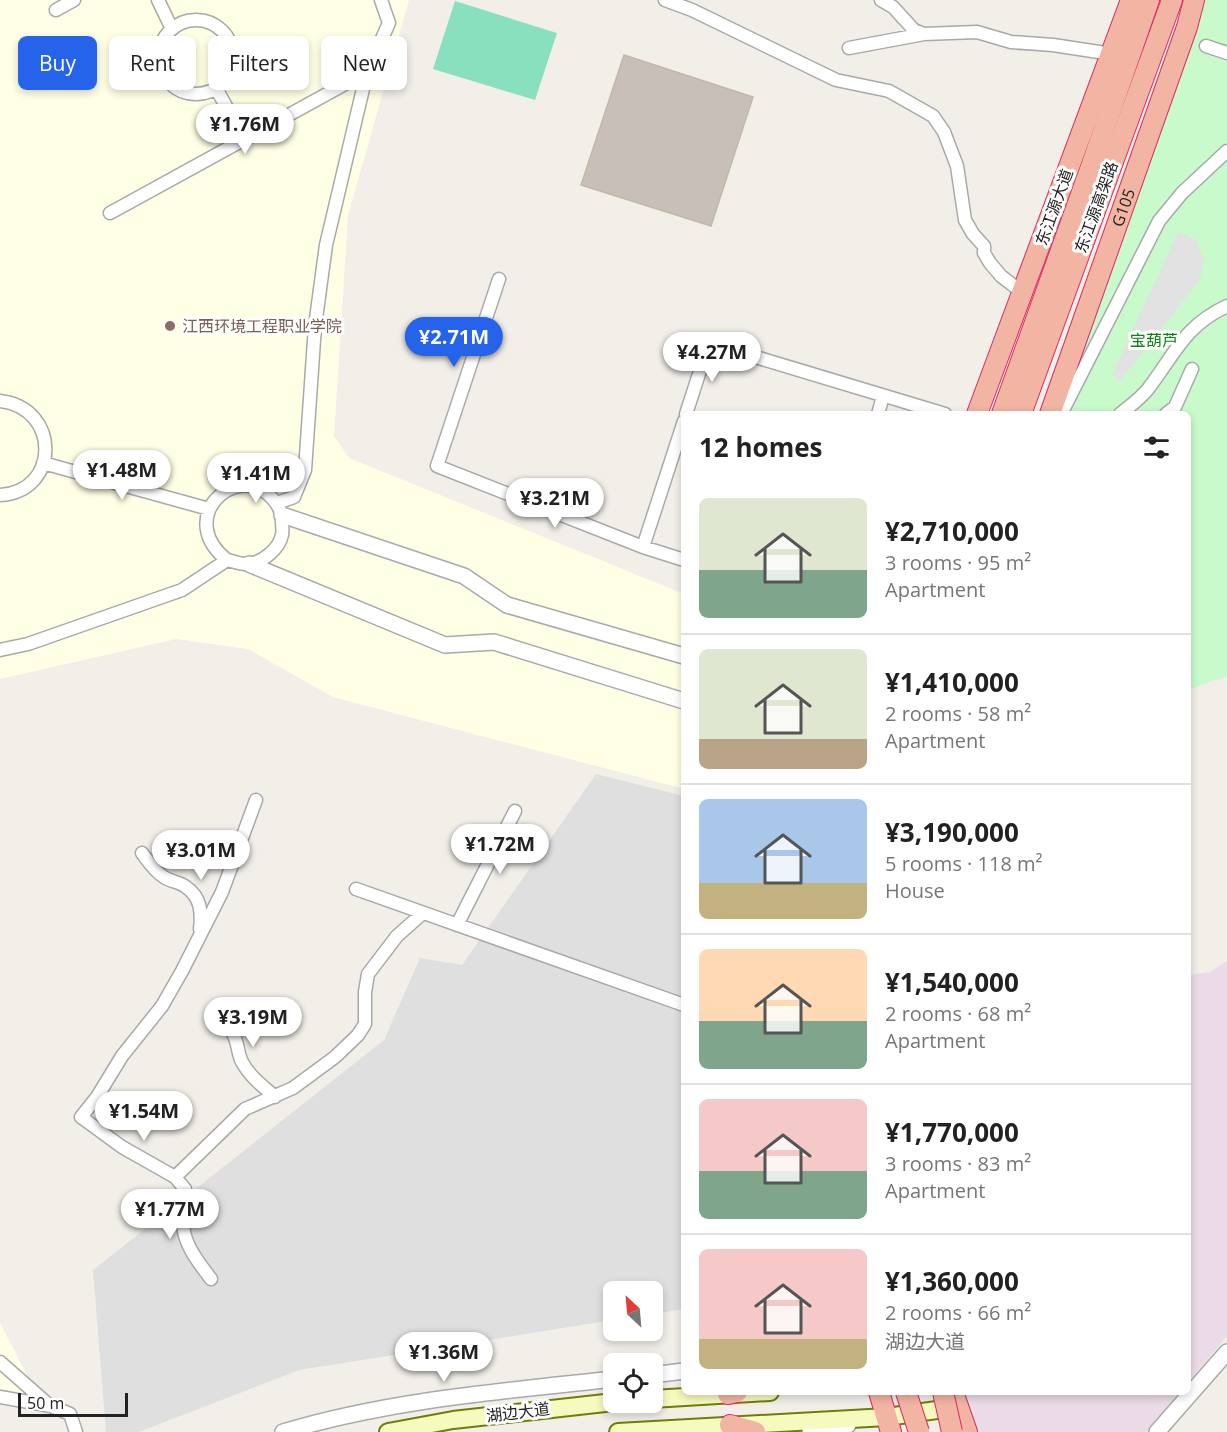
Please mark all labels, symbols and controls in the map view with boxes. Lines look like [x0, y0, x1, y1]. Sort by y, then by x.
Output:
chip: Buy [18, 36, 97, 90]
chip: Rent [109, 36, 196, 90]
chip: Filters [208, 36, 309, 90]
chip: New [321, 36, 407, 90]
pin: ¥1.76M [196, 104, 294, 155]
text: ¥1.76M [210, 110, 280, 137]
street label: 东江源高架路 [1069, 158, 1123, 256]
street label: 东江源大道 [1030, 166, 1078, 248]
street label: G105 [1106, 185, 1140, 230]
place label: 江西环境工程职业学院 [182, 315, 342, 337]
pin: ¥2.71M [405, 317, 503, 368]
marker: 江西环境工程职业学院 [163, 319, 177, 333]
text: ¥2.71M [419, 323, 489, 350]
park label: 宝葫芦 [1130, 329, 1178, 351]
pin: ¥4.27M [663, 332, 761, 383]
text: ¥4.27M [677, 338, 747, 365]
text: 12 homes [699, 429, 823, 465]
icon: filters [1140, 431, 1173, 464]
pin: ¥1.48M [73, 450, 171, 501]
pin: ¥1.41M [207, 453, 305, 504]
text: ¥1.48M [87, 456, 157, 483]
text: ¥1.41M [221, 459, 291, 486]
pin: ¥3.21M [506, 478, 604, 529]
text: ¥3.21M [520, 484, 590, 511]
text: ¥2,710,000 [885, 513, 1019, 549]
icon: home [747, 522, 819, 594]
text: 3 rooms · 95 m² [885, 549, 1031, 576]
text: Apartment [885, 576, 985, 603]
text: ¥1,410,000 [885, 664, 1019, 700]
icon: home [747, 673, 819, 745]
text: 2 rooms · 58 m² [885, 700, 1031, 727]
text: Apartment [885, 727, 985, 754]
text: ¥3,190,000 [885, 814, 1019, 850]
icon: home [747, 823, 819, 895]
pin: ¥1.72M [451, 824, 549, 875]
pin: ¥3.01M [152, 830, 250, 881]
text: ¥1.72M [465, 830, 535, 857]
text: ¥3.01M [166, 836, 236, 863]
text: 5 rooms · 118 m² [885, 850, 1043, 877]
text: House [885, 877, 945, 904]
text: ¥1,540,000 [885, 964, 1019, 1000]
icon: home [747, 973, 819, 1045]
pin: ¥3.19M [204, 997, 302, 1048]
text: 2 rooms · 68 m² [885, 1000, 1031, 1027]
text: ¥3.19M [218, 1003, 288, 1030]
text: Apartment [885, 1027, 985, 1054]
pin: ¥1.54M [95, 1091, 193, 1142]
text: ¥1.54M [109, 1097, 179, 1124]
text: ¥1,770,000 [885, 1114, 1019, 1150]
icon: home [747, 1123, 819, 1195]
text: 3 rooms · 83 m² [885, 1150, 1031, 1177]
text: Apartment [885, 1177, 985, 1204]
pin: ¥1.77M [121, 1189, 219, 1240]
text: ¥1.77M [135, 1195, 205, 1222]
text: ¥1,360,000 [885, 1263, 1019, 1299]
icon: home [747, 1273, 819, 1345]
north arrow [603, 1281, 663, 1341]
map controls [603, 1281, 663, 1413]
text: 2 rooms · 66 m² [885, 1299, 1031, 1326]
text: 湖边大道 [885, 1328, 965, 1355]
pin: ¥1.36M [395, 1332, 493, 1383]
text: ¥1.36M [409, 1338, 479, 1365]
button: locate [603, 1353, 663, 1413]
scale bar [18, 1390, 128, 1418]
text: 50 m [27, 1392, 64, 1414]
street label: 湖边大道 [485, 1397, 551, 1427]

